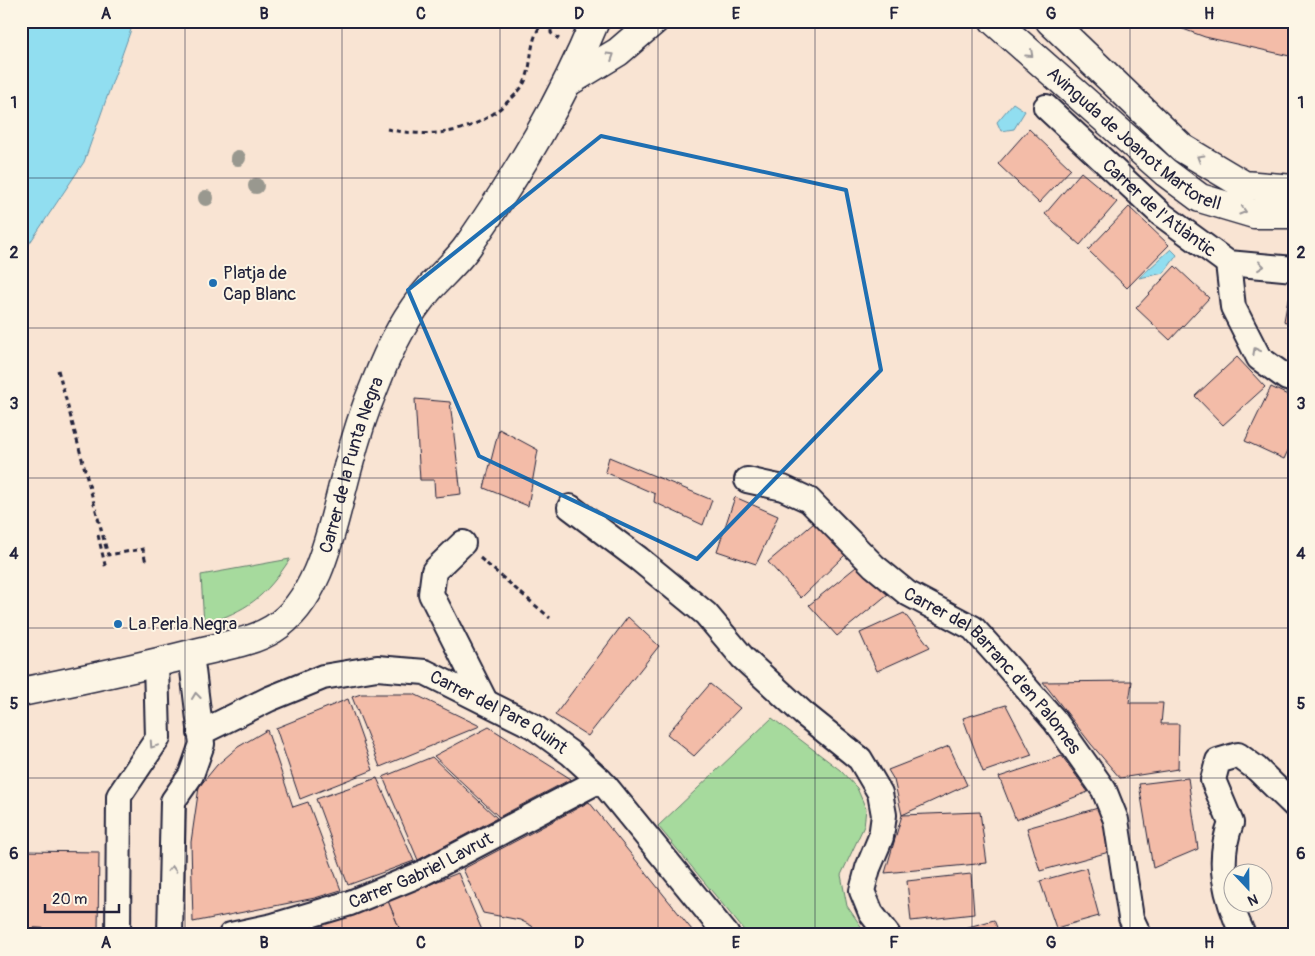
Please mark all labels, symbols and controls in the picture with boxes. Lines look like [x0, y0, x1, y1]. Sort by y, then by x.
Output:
text: A [101, 4, 112, 24]
text: B [259, 4, 269, 24]
text: C [416, 4, 426, 24]
text: D [574, 4, 584, 24]
text: E [732, 4, 741, 24]
text: F [889, 4, 899, 24]
text: G [1046, 4, 1057, 24]
text: H [1204, 4, 1214, 24]
one-way arrow [1025, 48, 1034, 57]
one-way arrow [606, 52, 615, 62]
street label: Avinguda de Joanot Martorell [1042, 62, 1224, 216]
text: 1 [11, 93, 17, 113]
text: 1 [1298, 93, 1304, 113]
street label: Carrer de l'Atlàntic [1097, 154, 1221, 263]
one-way arrow [1196, 155, 1205, 165]
one-way arrow [1238, 205, 1247, 215]
text: 2 [10, 243, 19, 263]
text: 2 [1297, 243, 1306, 263]
one-way arrow [1257, 260, 1265, 271]
place label: Platja de Cap Blanc [223, 262, 297, 306]
marker: Platja de Cap Blanc [207, 277, 219, 289]
one-way arrow [1252, 347, 1262, 356]
street label: Carrer de la Punta Negra [314, 374, 389, 556]
text: 3 [10, 394, 19, 414]
text: 3 [1297, 394, 1306, 414]
text: 4 [9, 544, 19, 564]
text: 4 [1296, 544, 1306, 564]
street label: Carrer del Barranc d'en Palomes [899, 582, 1086, 759]
place label: La Perla Negra [128, 613, 237, 636]
marker: La Perla Negra [112, 618, 124, 630]
street label: Carrer del Pare Quint [426, 665, 573, 760]
one-way arrow [191, 692, 202, 700]
text: 5 [10, 694, 19, 714]
text: 5 [1297, 694, 1306, 714]
one-way arrow [150, 740, 159, 749]
street label: Carrer Gabriel Lavrut [345, 827, 497, 914]
text: 6 [9, 844, 19, 864]
text: 6 [1296, 844, 1306, 864]
one-way arrow [166, 864, 177, 872]
north arrow [1222, 864, 1272, 914]
scale bar [45, 881, 119, 913]
text: 20 m [52, 890, 87, 909]
text: N [1245, 890, 1260, 909]
text: A [101, 933, 112, 953]
text: B [259, 933, 269, 953]
text: C [416, 933, 426, 953]
text: D [574, 933, 584, 953]
text: E [732, 933, 741, 953]
text: F [889, 933, 899, 953]
text: G [1046, 933, 1057, 953]
text: H [1204, 933, 1214, 953]

